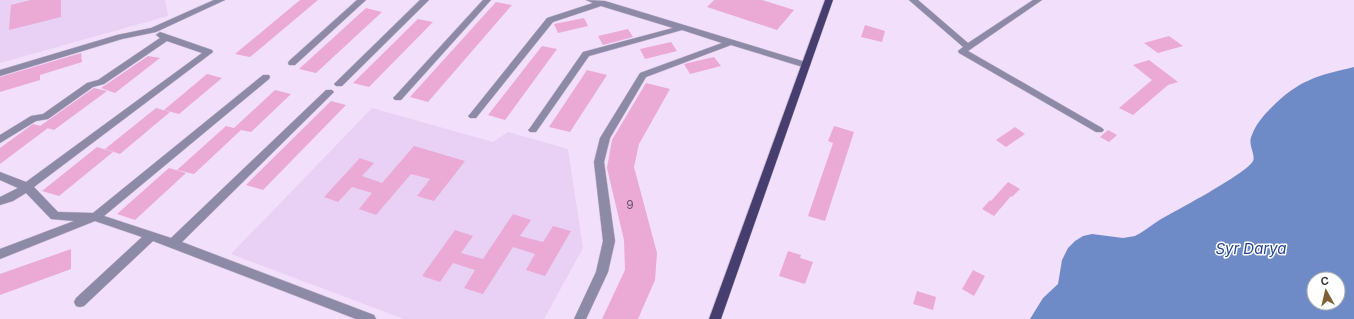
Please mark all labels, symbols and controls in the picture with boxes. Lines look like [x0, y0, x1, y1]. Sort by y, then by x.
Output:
house number: 9 [626, 197, 634, 212]
water label: Syr Darya [1215, 239, 1287, 258]
north arrow [1306, 271, 1346, 311]
text: С [1320, 274, 1330, 289]

